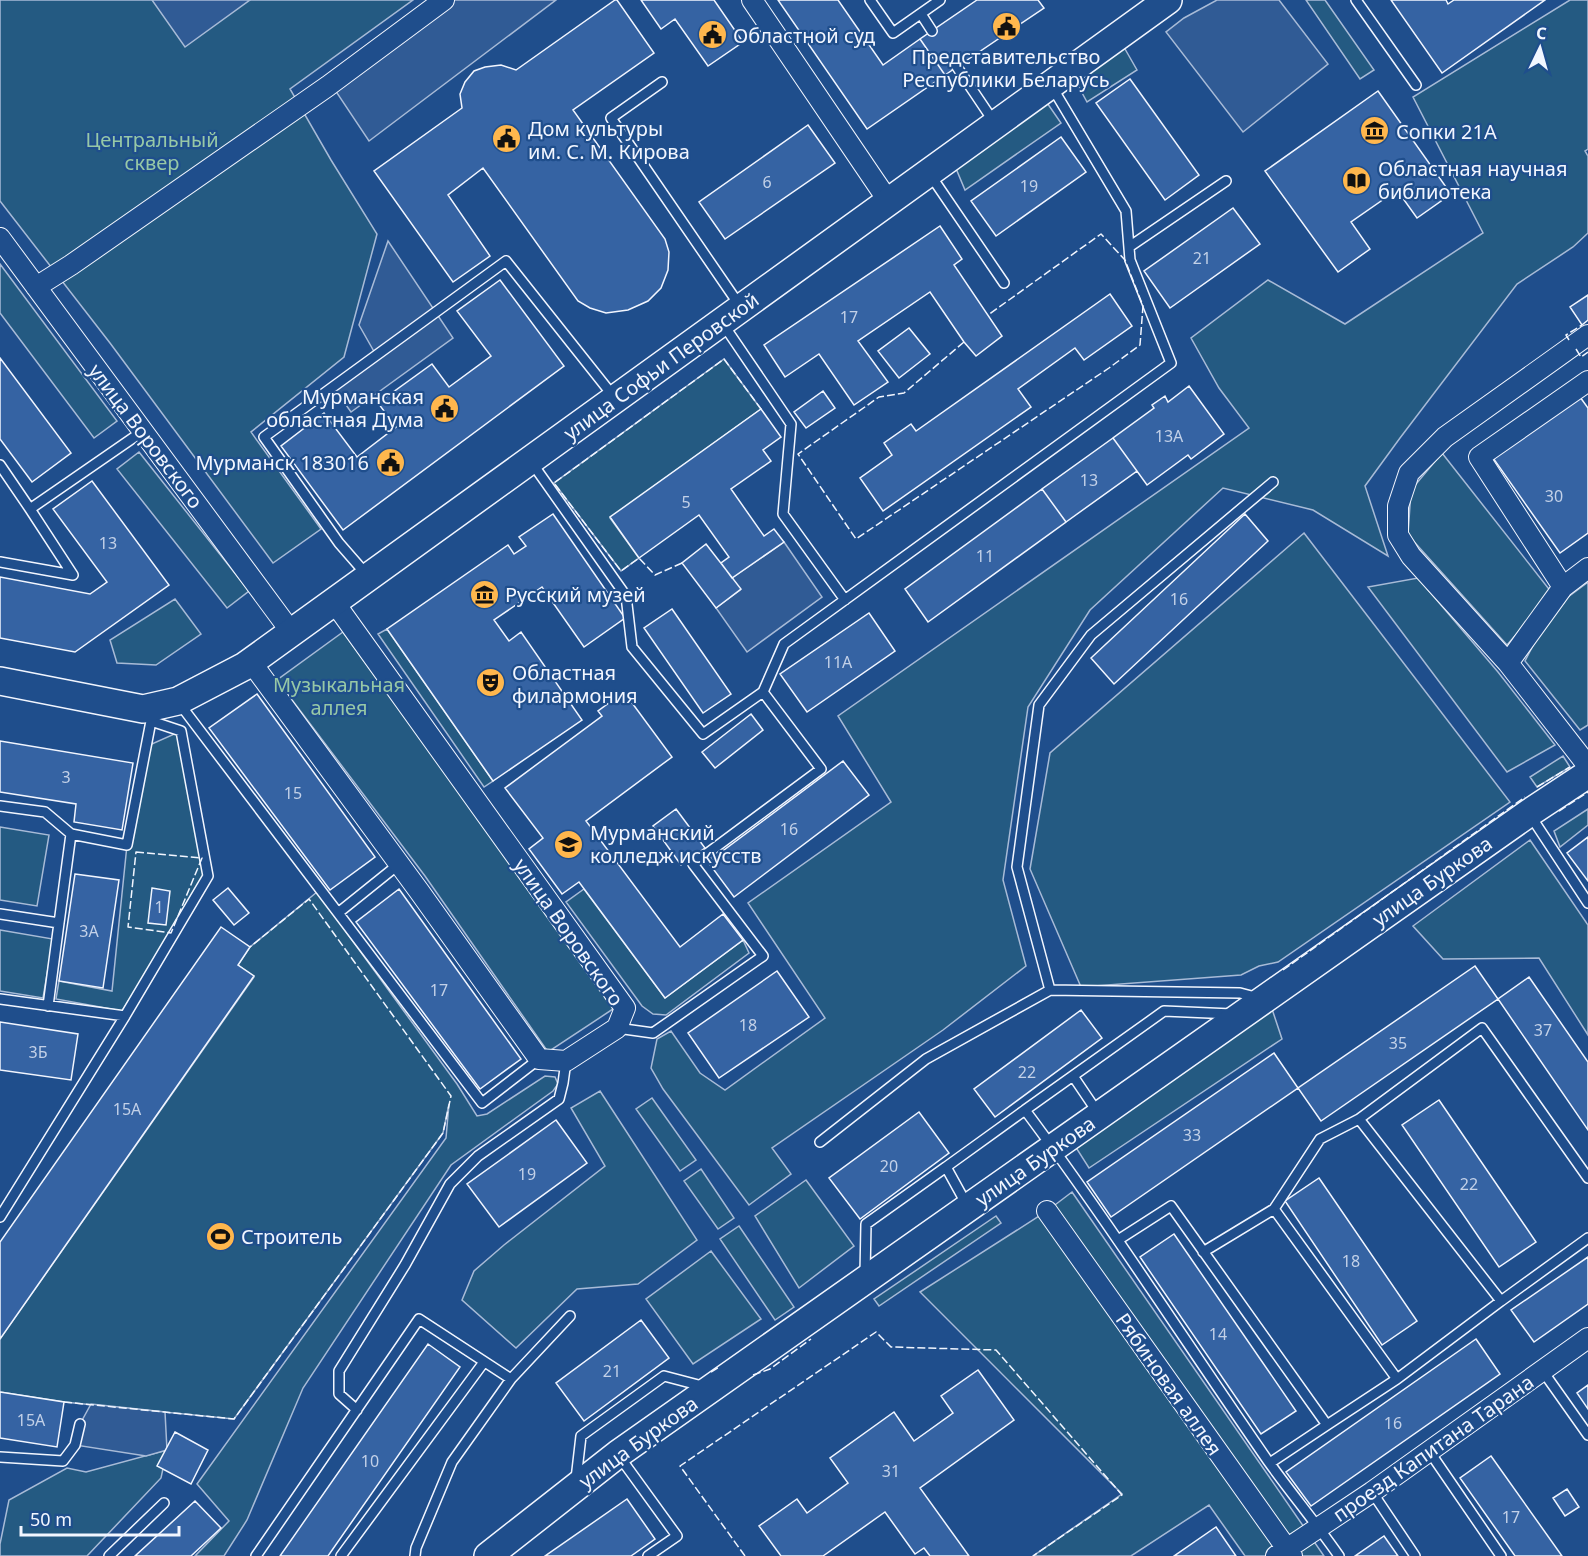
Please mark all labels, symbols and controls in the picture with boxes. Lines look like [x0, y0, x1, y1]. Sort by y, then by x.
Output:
public building icon: Представительство Республики Беларусь [990, 10, 1022, 42]
north arrow [1510, 18, 1570, 78]
public building icon: Областной суд [696, 19, 728, 51]
place label: Областной суд [733, 22, 875, 49]
text: С [1535, 22, 1547, 44]
place label: Представительство Республики Беларусь [902, 43, 1110, 93]
place label: Дом культуры им. С. М. Кирова [528, 115, 690, 165]
museum icon: Сопки 21А [1359, 115, 1391, 147]
place label: Сопки 21А [1396, 118, 1497, 145]
public building icon: Дом культуры им. С. М. Кирова [491, 123, 523, 155]
park label: Центральный сквер [85, 126, 219, 176]
place label: Областная научная библиотека [1378, 155, 1567, 205]
library icon: Областная научная библиотека [1341, 164, 1373, 196]
house number: 6 [762, 171, 772, 193]
house number: 19 [1020, 175, 1038, 197]
house number: 21 [1193, 247, 1211, 269]
street label: улица Софьи Перовской [558, 286, 764, 446]
house number: 17 [840, 306, 858, 328]
street label: улица Воровского [83, 358, 209, 514]
place label: Мурманская областная Дума [266, 383, 424, 433]
public building icon: Мурманская областная Дума [429, 392, 461, 424]
house number: 13А [1155, 425, 1184, 447]
public building icon: Мурманск 183016 [374, 446, 406, 478]
place label: Мурманск 183016 [195, 449, 369, 476]
house number: 13 [1080, 469, 1098, 491]
house number: 30 [1545, 485, 1563, 507]
house number: 5 [681, 491, 691, 513]
house number: 13 [99, 532, 117, 554]
house number: 11 [976, 545, 994, 567]
museum icon: Русский музей [468, 578, 500, 610]
place label: Русский музей [505, 581, 646, 608]
house number: 16 [1170, 588, 1188, 610]
house number: 11А [824, 651, 853, 673]
place label: Областная филармония [512, 659, 638, 709]
theatre icon: Областная филармония [475, 667, 507, 699]
park label: Музыкальная аллея [273, 671, 405, 721]
house number: 3 [61, 766, 71, 788]
house number: 15 [284, 782, 302, 804]
house number: 16 [780, 818, 798, 840]
place label: Мурманский колледж искусств [590, 819, 762, 869]
school or university icon: Мурманский колледж искусств [553, 828, 585, 860]
street label: улица Буркова [1367, 830, 1497, 932]
street label: улица Воровского [508, 853, 630, 1011]
house number: 1 [154, 896, 164, 918]
house number: 3А [79, 920, 99, 942]
house number: 17 [430, 979, 448, 1001]
house number: 18 [739, 1014, 757, 1036]
house number: 37 [1534, 1019, 1552, 1041]
house number: 35 [1389, 1032, 1407, 1054]
house number: 3Б [29, 1041, 48, 1063]
house number: 22 [1018, 1061, 1036, 1083]
house number: 15А [113, 1098, 142, 1120]
street label: улица Буркова [970, 1110, 1100, 1212]
house number: 33 [1183, 1124, 1201, 1146]
house number: 20 [880, 1155, 898, 1177]
house number: 19 [518, 1163, 536, 1185]
house number: 22 [1460, 1173, 1478, 1195]
sports icon: Строитель [204, 1220, 236, 1252]
place label: Строитель [241, 1223, 342, 1250]
house number: 18 [1342, 1250, 1360, 1272]
street label: Рябиновая аллея [1110, 1307, 1228, 1461]
house number: 14 [1209, 1323, 1227, 1345]
house number: 21 [603, 1360, 621, 1382]
street label: проезд Капитана Тарана [1327, 1368, 1539, 1528]
street label: улица Буркова [573, 1390, 703, 1494]
house number: 15А [17, 1409, 46, 1431]
house number: 16 [1384, 1412, 1402, 1434]
house number: 10 [361, 1450, 379, 1472]
house number: 31 [882, 1460, 900, 1482]
scale bar [21, 1499, 178, 1537]
house number: 17 [1502, 1506, 1520, 1528]
text: 50 m [30, 1507, 72, 1531]

